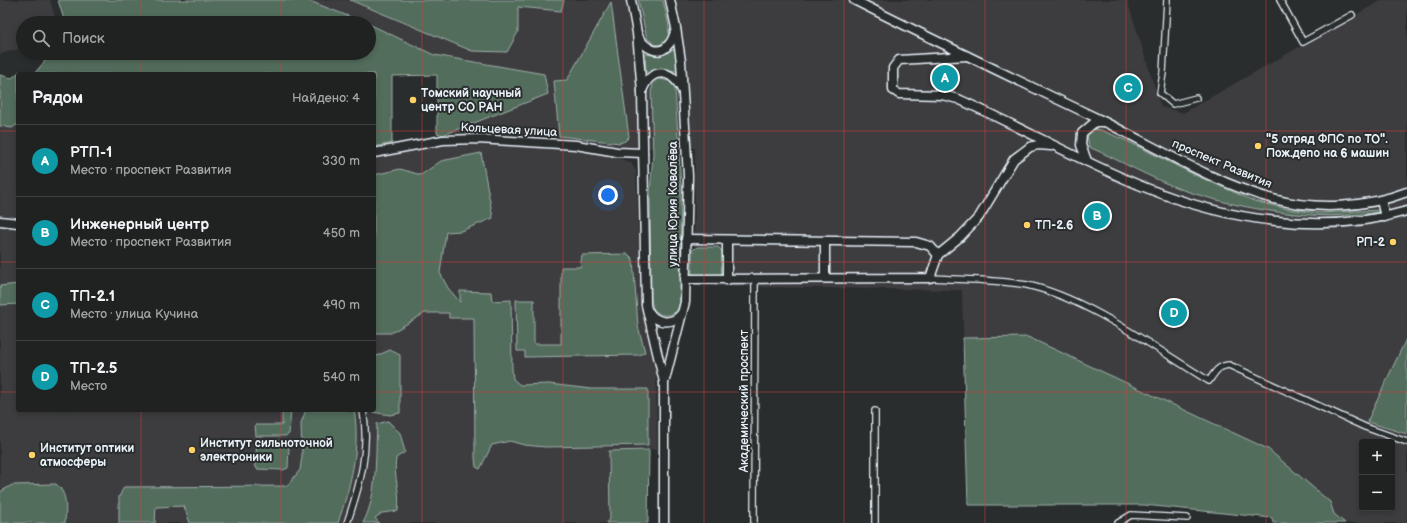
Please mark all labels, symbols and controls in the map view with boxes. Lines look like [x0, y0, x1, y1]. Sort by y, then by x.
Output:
search box [16, 16, 376, 60]
icon: search [30, 27, 52, 49]
text: Поиск [62, 29, 105, 48]
pin: A [932, 63, 958, 93]
pin: C [1115, 73, 1141, 103]
place label: Томский научный центр СО РАН [421, 86, 521, 115]
text: Рядом [32, 88, 83, 108]
text: Найдено: 4 [292, 90, 360, 106]
marker: Томский научный центр СО РАН [408, 95, 418, 105]
street label: Кольцевая улица [460, 120, 558, 140]
place label: "5 отряд ФПС по ТО". Пож.депо на 6 машин [1266, 132, 1389, 161]
street label: проспект Развития [1170, 136, 1275, 192]
street label: улица Юрия Ковалёва [666, 141, 681, 267]
marker: "5 отряд ФПС по ТО". Пож.депо на 6 машин [1253, 141, 1263, 151]
text: РТП-1 [70, 143, 112, 162]
text: A [41, 153, 49, 169]
text: 330 m [322, 153, 360, 169]
text: Место · проспект Развития [70, 162, 232, 178]
your location [598, 185, 618, 205]
pin: B [1084, 201, 1110, 231]
text: Инженерный центр [70, 215, 209, 234]
place label: ТП-2.6 [1035, 218, 1073, 233]
marker: ТП-2.6 [1022, 220, 1032, 230]
text: B [40, 225, 50, 241]
text: 450 m [323, 225, 360, 241]
text: Место · проспект Развития [70, 234, 232, 250]
place label: РП-2 [1356, 235, 1386, 250]
marker: РП-2 [1388, 237, 1398, 247]
text: ТП-2.1 [70, 287, 115, 306]
text: C [40, 297, 50, 313]
text: 490 m [323, 297, 360, 313]
pin: D [1161, 298, 1187, 328]
text: Место · улица Кучина [70, 306, 198, 322]
street label: Академический проспект [737, 329, 752, 473]
text: ТП-2.5 [70, 359, 117, 378]
text: D [40, 369, 50, 385]
text: 540 m [323, 369, 360, 385]
text: Место [70, 378, 107, 394]
place label: Институт сильноточной электроники [200, 436, 333, 465]
map controls [1359, 439, 1395, 511]
button: + [1359, 439, 1395, 475]
place label: Институт оптики атмосферы [40, 441, 134, 470]
marker: Институт сильноточной электроники [187, 445, 197, 455]
marker: Институт оптики атмосферы [27, 450, 37, 460]
button: − [1359, 475, 1395, 511]

